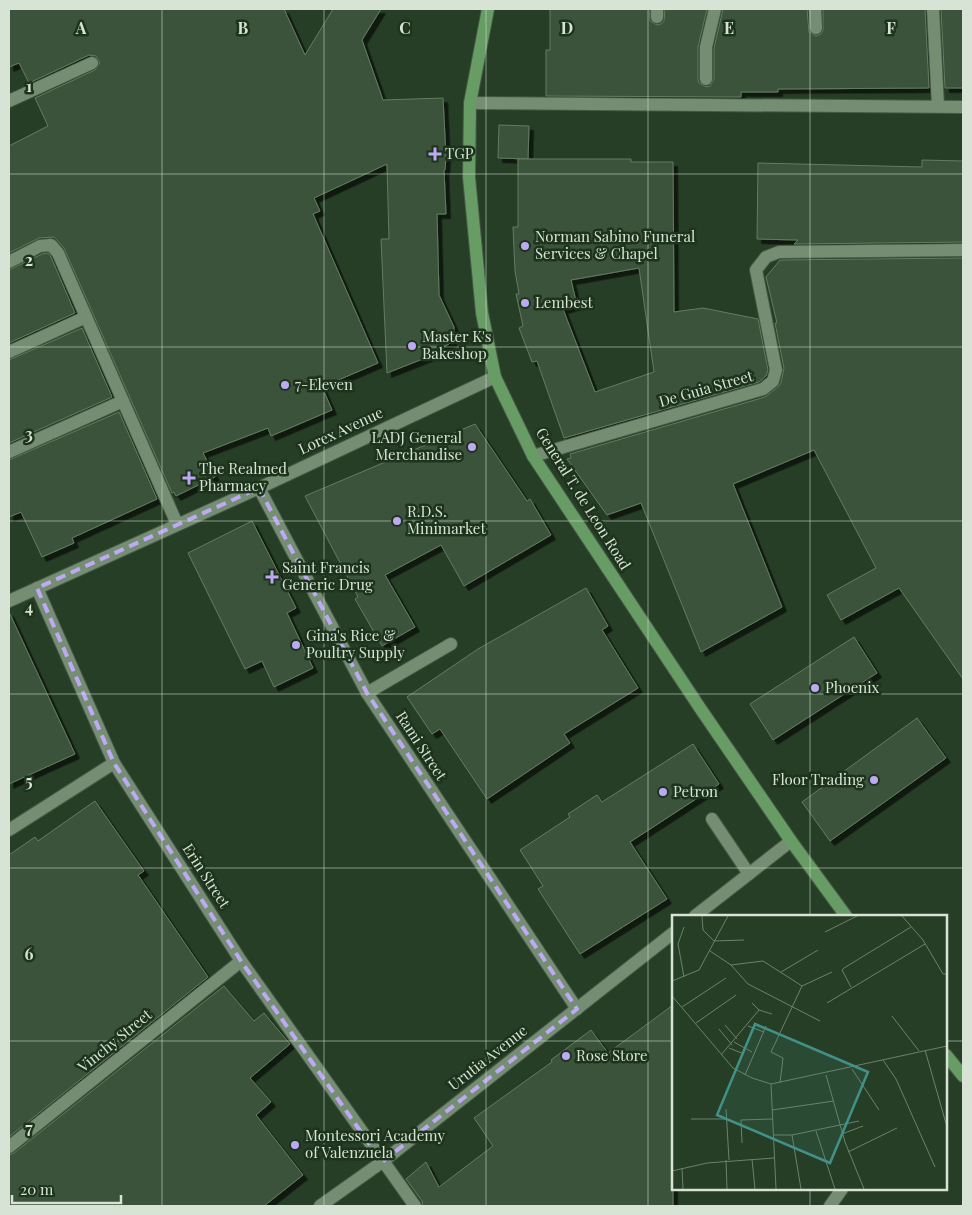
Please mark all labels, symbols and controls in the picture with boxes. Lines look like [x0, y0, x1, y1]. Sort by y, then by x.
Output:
text: A [75, 17, 87, 38]
text: B [238, 17, 249, 38]
text: C [399, 17, 411, 38]
text: D [561, 17, 573, 38]
text: E [724, 17, 734, 38]
text: F [886, 17, 896, 38]
text: 1 [26, 75, 32, 96]
place label: TGP [445, 143, 474, 163]
marker: TGP [429, 148, 441, 160]
place label: Norman Sabino Funeral Services & Chapel [535, 226, 695, 263]
marker: Norman Sabino Funeral Services & Chapel [519, 240, 531, 252]
text: 2 [25, 249, 33, 270]
place label: Lembest [535, 292, 593, 312]
marker: Lembest [519, 297, 531, 309]
place label: Master K's Bakeshop [422, 326, 492, 363]
marker: Master K's Bakeshop [406, 340, 418, 352]
street label: De Guia Street [656, 365, 756, 411]
place label: 7-Eleven [295, 374, 353, 394]
marker: 7-Eleven [279, 379, 291, 391]
street label: Lorex Avenue [295, 402, 386, 458]
text: 3 [25, 423, 33, 444]
street label: General T. de Leon Road [532, 424, 636, 574]
place label: LADJ General Merchandise [372, 427, 462, 464]
marker: LADJ General Merchandise [466, 441, 478, 453]
place label: The Realmed Pharmacy [199, 458, 287, 495]
marker: The Realmed Pharmacy [183, 472, 195, 484]
place label: R.D.S. Minimarket [407, 501, 486, 538]
marker: R.D.S. Minimarket [391, 515, 403, 527]
place label: Saint Francis Generic Drug [282, 557, 373, 594]
marker: Saint Francis Generic Drug [266, 571, 278, 583]
text: 4 [25, 596, 33, 617]
place label: Gina's Rice & Poultry Supply [306, 625, 405, 662]
marker: Gina's Rice & Poultry Supply [290, 639, 302, 651]
place label: Phoenix [825, 677, 880, 697]
marker: Phoenix [809, 682, 821, 694]
street label: Rami Street [392, 707, 452, 785]
place label: Floor Trading [772, 769, 864, 789]
text: 5 [25, 770, 33, 791]
marker: Floor Trading [868, 774, 880, 786]
place label: Petron [673, 781, 718, 801]
marker: Petron [657, 786, 669, 798]
street label: Erin Street [179, 839, 236, 912]
inset map [672, 915, 947, 1190]
text: 6 [25, 943, 34, 964]
street label: Vinchy Street [73, 1004, 156, 1077]
street label: Urutia Avenue [444, 1020, 531, 1094]
place label: Rose Store [576, 1045, 648, 1065]
marker: Rose Store [560, 1050, 572, 1062]
text: 7 [25, 1117, 33, 1138]
place label: Montessori Academy of Valenzuela [305, 1125, 445, 1162]
marker: Montessori Academy of Valenzuela [289, 1139, 301, 1151]
scale bar [12, 1172, 121, 1204]
text: 20 m [20, 1179, 54, 1199]

